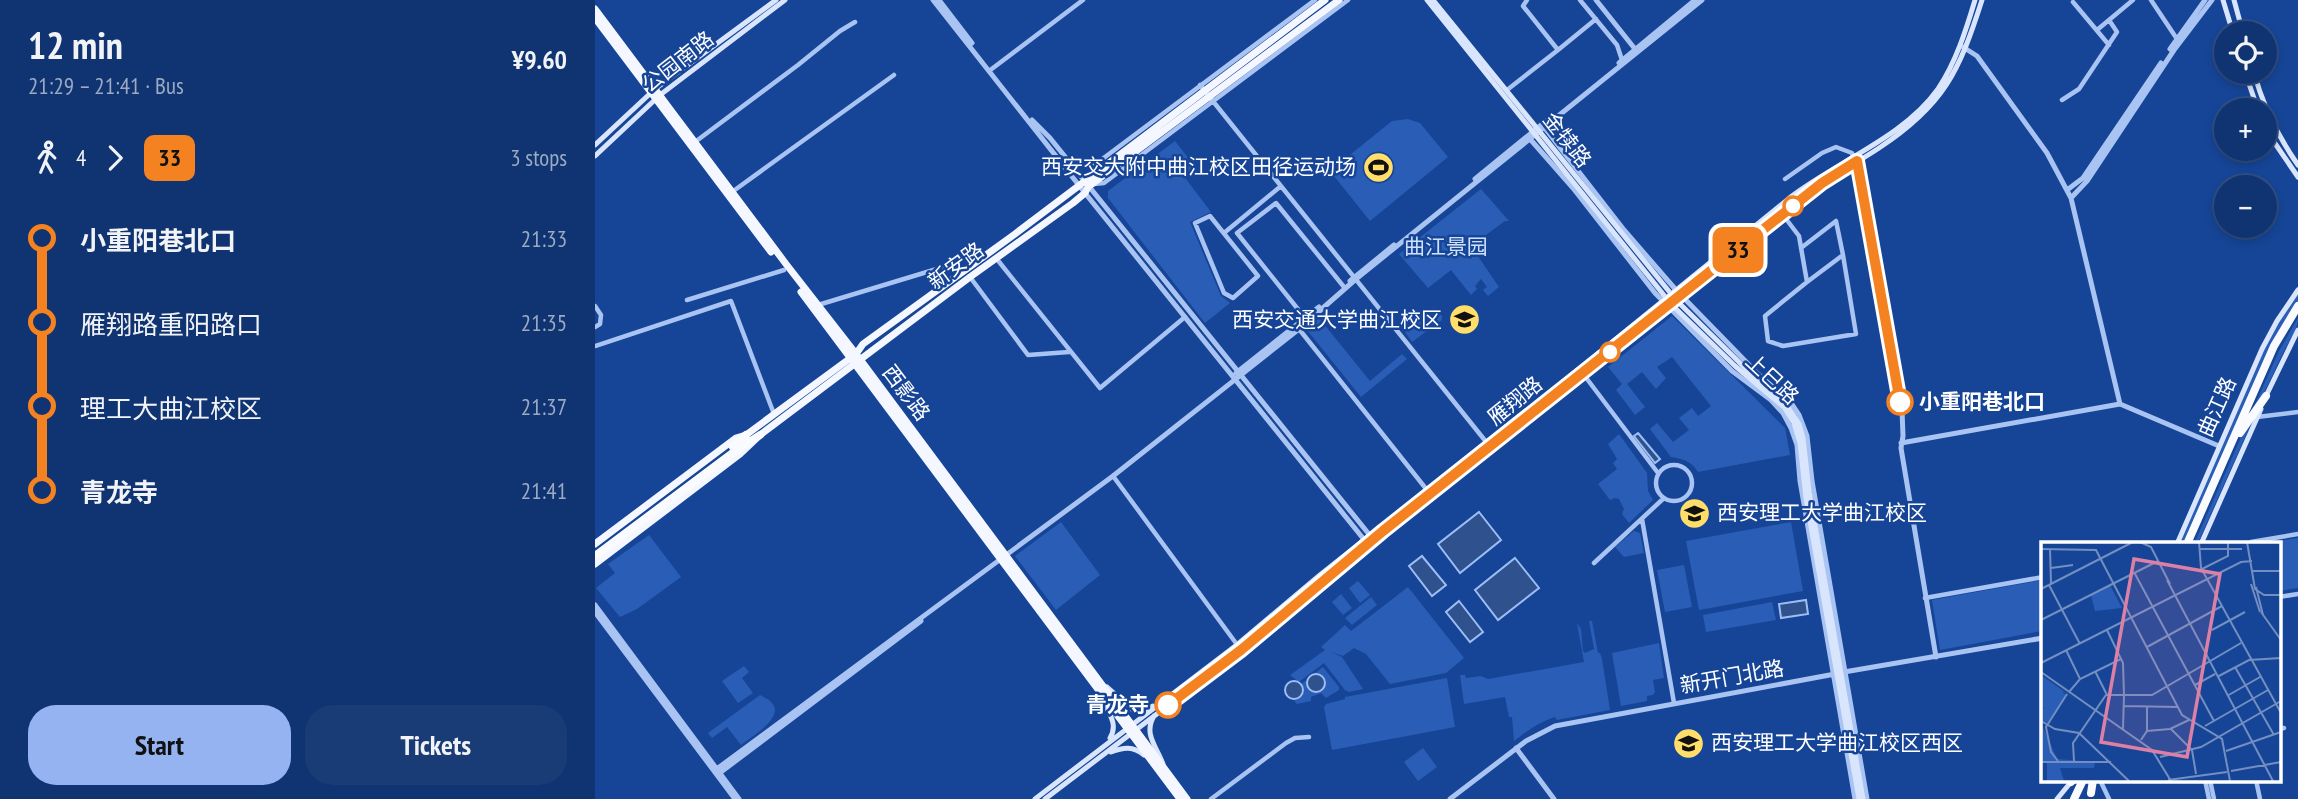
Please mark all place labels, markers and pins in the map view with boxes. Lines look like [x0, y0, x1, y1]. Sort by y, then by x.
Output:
sports icon: 西安交大附中曲江校区田径运动场 [1362, 150, 1396, 184]
place label: 西安交大附中曲江校区田径运动场 [1041, 153, 1356, 180]
unlabelled marker [1783, 196, 1803, 216]
school or university icon: 西安交通大学曲江校区 [1448, 303, 1482, 337]
place label: 西安交通大学曲江校区 [1232, 306, 1442, 333]
unlabelled marker [1600, 342, 1620, 362]
place label: 小重阳巷北口 [1919, 388, 2045, 415]
marker: 小重阳巷北口 [1887, 389, 1913, 415]
school or university icon: 西安理工大学曲江校区 [1677, 496, 1711, 530]
place label: 西安理工大学曲江校区 [1717, 499, 1927, 526]
place label: 青龙寺 [1086, 691, 1149, 718]
marker: 青龙寺 [1155, 692, 1181, 718]
school or university icon: 西安理工大学曲江校区西区 [1671, 726, 1705, 760]
place label: 西安理工大学曲江校区西区 [1711, 729, 1963, 756]

